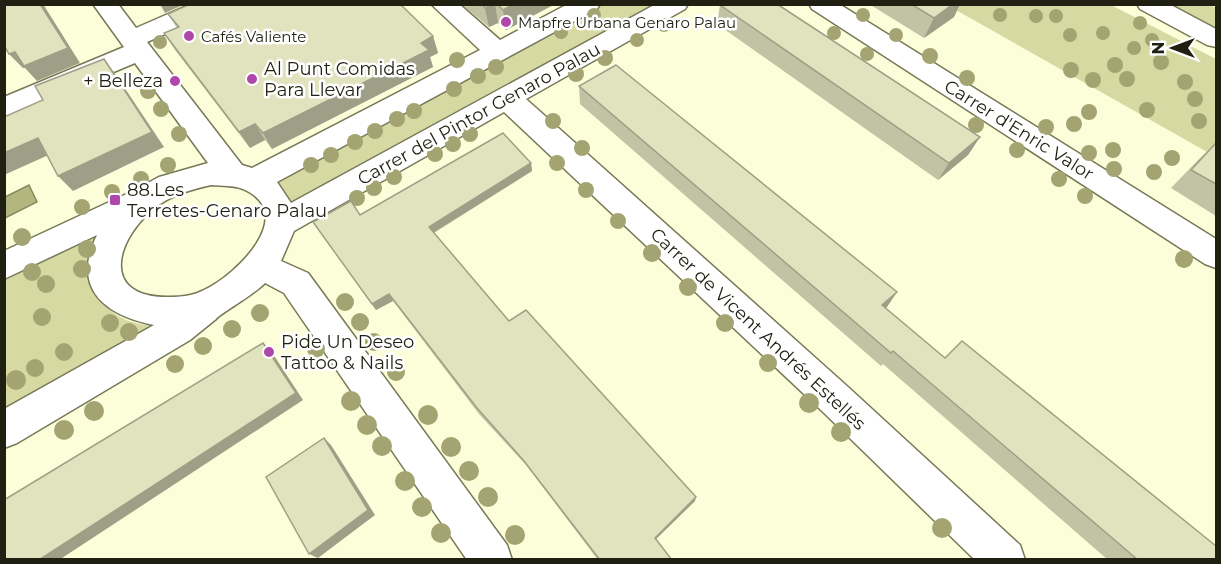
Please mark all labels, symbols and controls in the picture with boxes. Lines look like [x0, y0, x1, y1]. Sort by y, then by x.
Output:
place label: Mapfre Urbana Genaro Palau [518, 13, 736, 32]
marker: Mapfre Urbana Genaro Palau [499, 15, 513, 29]
north arrow [1143, 18, 1203, 78]
place label: Cafés Valiente [201, 27, 306, 46]
marker: Cafés Valiente [182, 29, 196, 43]
street label: Carrer del Pintor Genaro Palau [354, 38, 604, 190]
text: N [1149, 42, 1168, 54]
place label: Al Punt Comidas Para Llevar [264, 58, 415, 101]
place label: + Belleza [83, 70, 163, 92]
marker: Al Punt Comidas Para Llevar [245, 72, 259, 86]
marker: + Belleza [168, 74, 182, 88]
street label: Carrer d'Enric Valor [940, 75, 1098, 185]
place label: 88.Les Terretes-Genaro Palau [127, 179, 327, 222]
marker: 88.Les Terretes-Genaro Palau [108, 193, 122, 207]
street label: Carrer de Vicent Andrés Estellés [646, 223, 870, 435]
place label: Pide Un Deseo Tattoo & Nails [281, 331, 414, 374]
marker: Pide Un Deseo Tattoo & Nails [262, 345, 276, 359]

